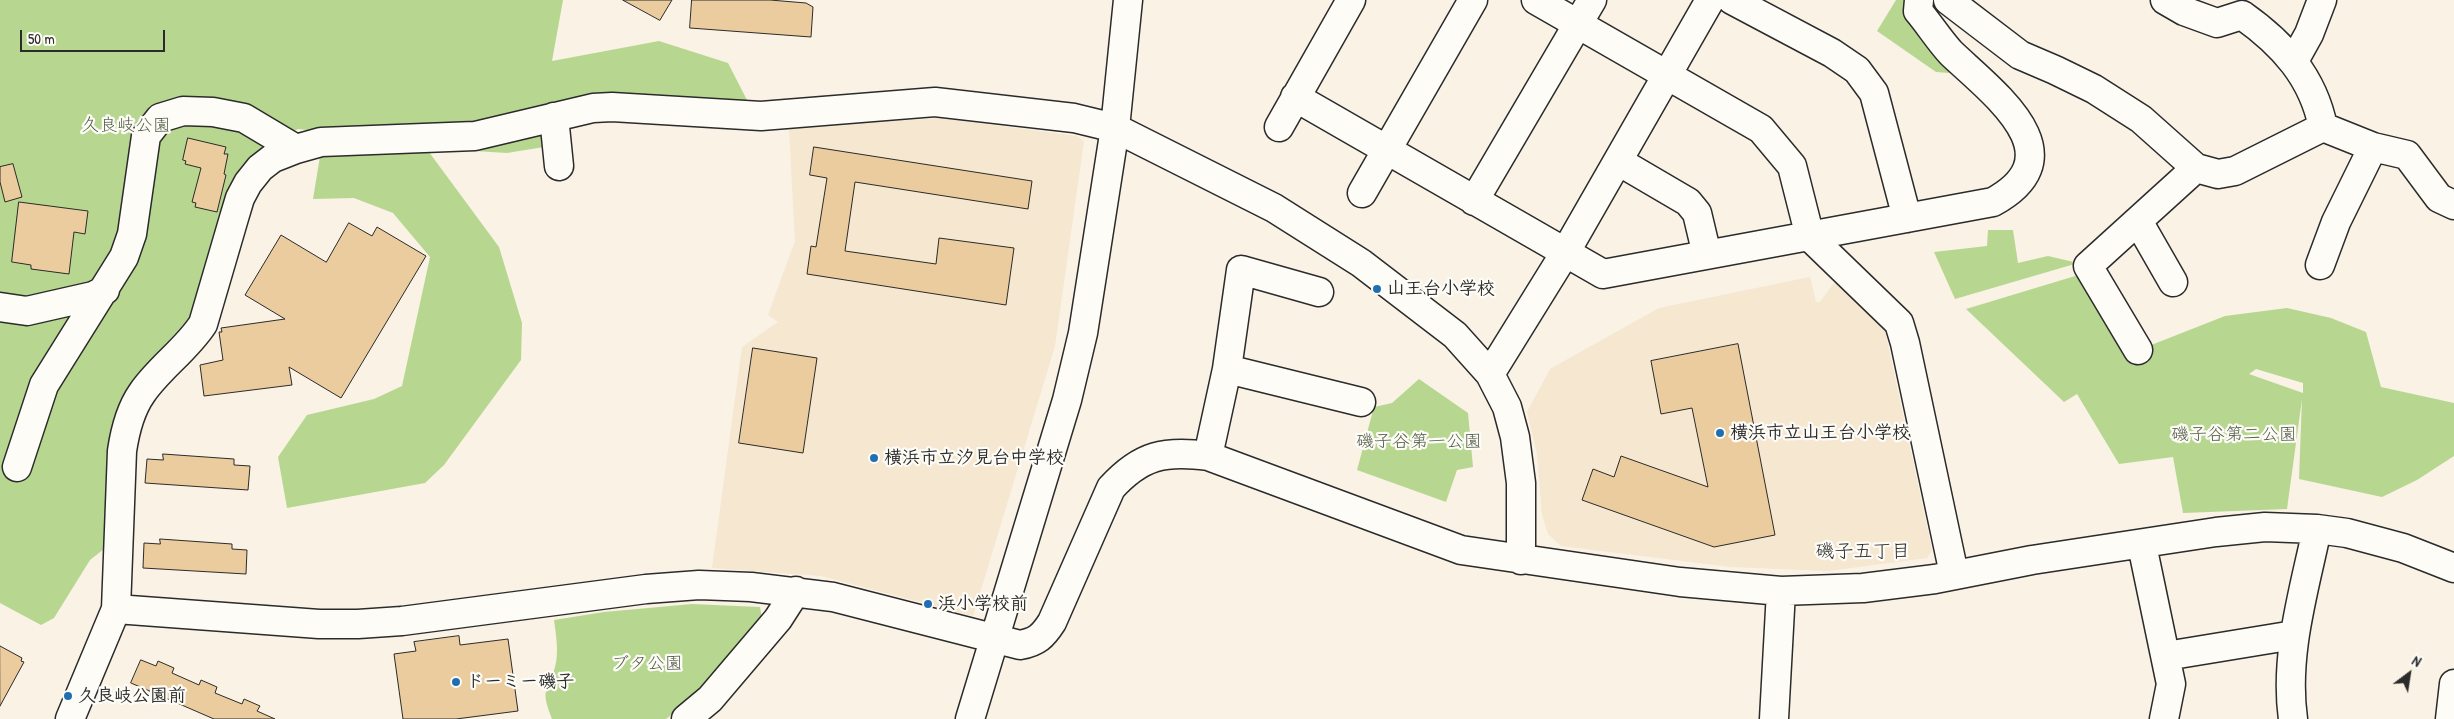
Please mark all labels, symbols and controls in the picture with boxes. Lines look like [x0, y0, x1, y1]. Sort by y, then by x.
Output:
scale bar [22, 20, 168, 52]
text: 50 m [28, 28, 55, 49]
park label: 久良岐公園 [81, 115, 171, 137]
place label: 山王台小学校 [1387, 278, 1495, 300]
marker: 山王台小学校 [1371, 283, 1383, 295]
place label: 横浜市立山王台小学校 [1730, 422, 1910, 444]
park label: 磯子谷第二公園 [2171, 424, 2297, 446]
marker: 横浜市立山王台小学校 [1714, 427, 1726, 439]
park label: 磯子谷第一公園 [1356, 431, 1482, 453]
place label: 横浜市立汐見台中学校 [884, 447, 1064, 469]
marker: 横浜市立汐見台中学校 [868, 452, 880, 464]
district label: 磯子五丁目 [1816, 541, 1910, 563]
place label: 浜小学校前 [938, 593, 1028, 615]
marker: 浜小学校前 [922, 598, 934, 610]
north arrow [2384, 649, 2434, 699]
text: N [2409, 651, 2425, 671]
park label: ブタ公園 [611, 653, 683, 675]
place label: ドーミー磯子 [466, 671, 574, 693]
marker: ドーミー磯子 [450, 676, 462, 688]
place label: 久良岐公園前 [78, 685, 186, 707]
marker: 久良岐公園前 [62, 690, 74, 702]

